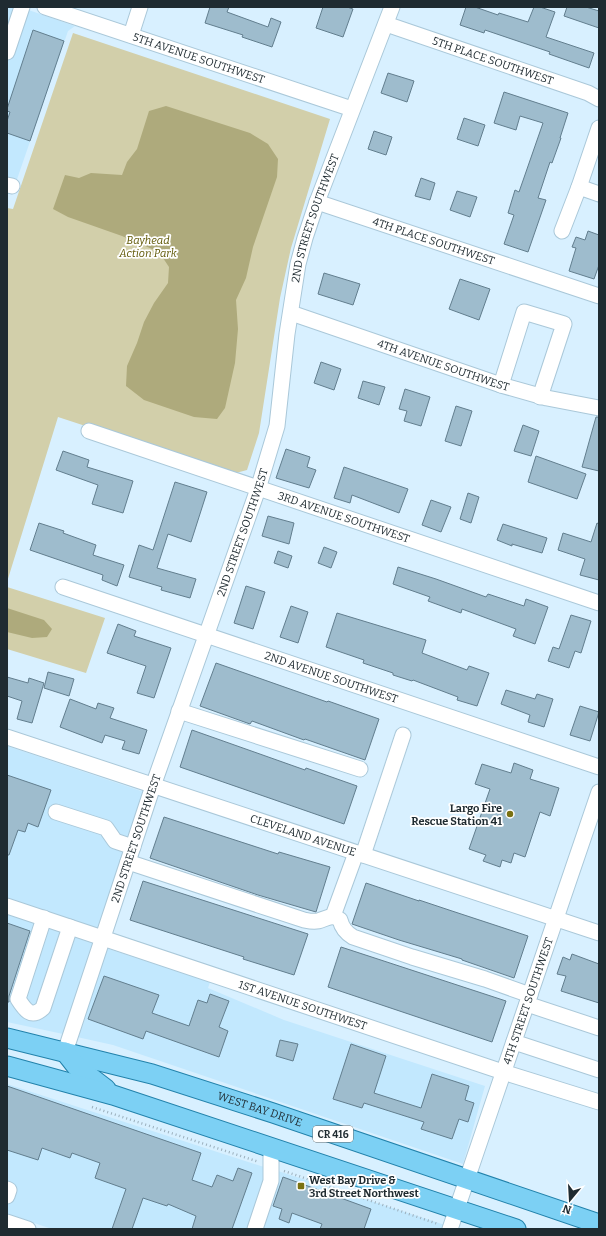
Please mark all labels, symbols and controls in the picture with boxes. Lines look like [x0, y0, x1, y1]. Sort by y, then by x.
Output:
street label: 5TH AVENUE SOUTHWEST [131, 31, 267, 87]
street label: 5TH PLACE SOUTHWEST [431, 34, 556, 88]
street label: 2ND STREET SOUTHWEST [289, 152, 342, 284]
street label: 4TH PLACE SOUTHWEST [371, 215, 497, 268]
park label: Bayhead Action Park [118, 234, 178, 260]
street label: 4TH AVENUE SOUTHWEST [375, 337, 511, 394]
street label: 2ND STREET SOUTHWEST [215, 467, 271, 598]
street label: 3RD AVENUE SOUTHWEST [276, 489, 412, 546]
street label: 2ND AVENUE SOUTHWEST [263, 649, 400, 706]
street label: 2ND STREET SOUTHWEST [109, 772, 164, 904]
place label: Largo Fire Rescue Station 41 [411, 802, 502, 828]
marker: Largo Fire Rescue Station 41 [505, 809, 515, 819]
street label: CLEVELAND AVENUE [248, 812, 358, 859]
street label: 4TH STREET SOUTHWEST [501, 935, 556, 1066]
street label: 1ST AVENUE SOUTHWEST [237, 978, 369, 1033]
street label: WEST BAY DRIVE [216, 1090, 304, 1130]
road number: CR 416 [313, 1126, 353, 1142]
place label: West Bay Drive & 3rd Street Northwest [309, 1174, 419, 1200]
north arrow [550, 1180, 590, 1220]
marker: West Bay Drive & 3rd Street Northwest [296, 1181, 306, 1191]
text: N [561, 1201, 573, 1217]

